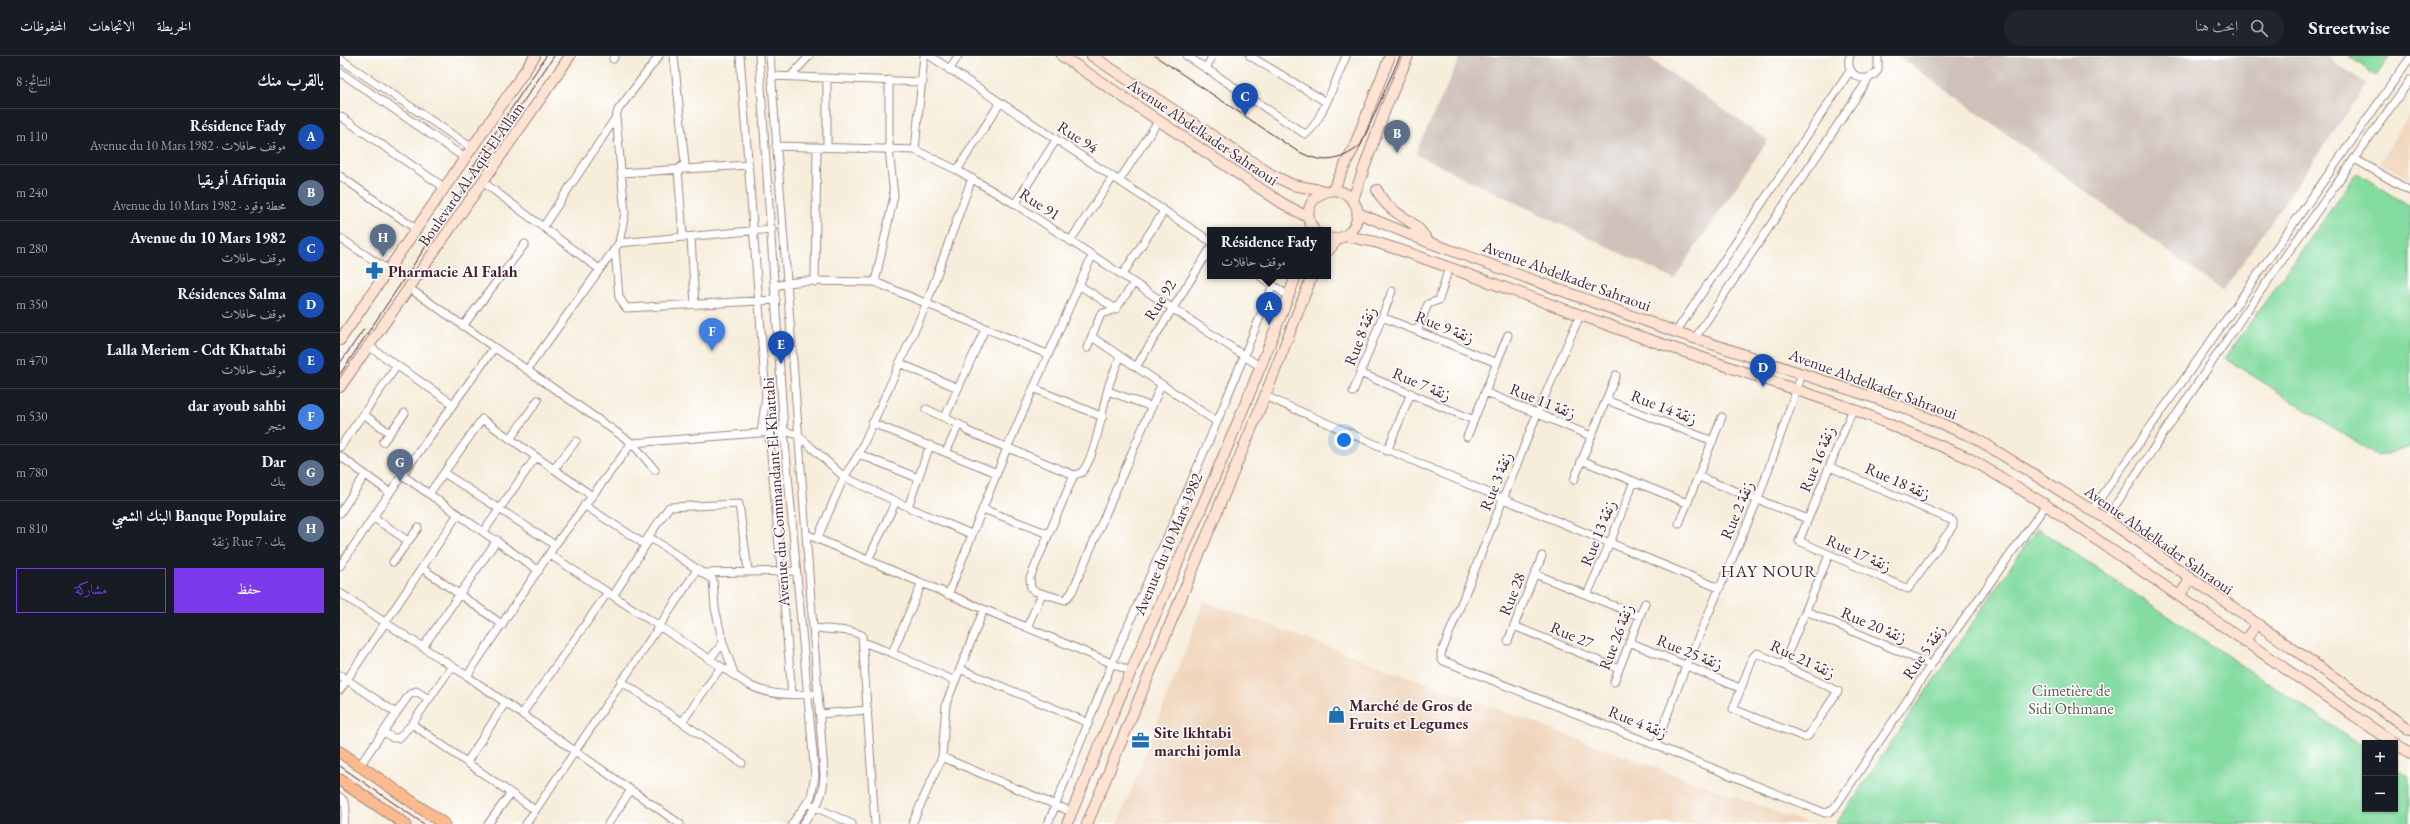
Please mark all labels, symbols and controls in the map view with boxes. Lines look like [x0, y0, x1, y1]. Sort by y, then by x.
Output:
search box [2004, 10, 2284, 46]
text: Streetwise [2308, 15, 2390, 40]
text: ابحث هنا [2195, 16, 2238, 35]
text: المحفوظات [20, 17, 66, 35]
text: الاتجاهات [88, 17, 135, 35]
text: الخريطة [157, 17, 191, 35]
icon: search [2248, 17, 2270, 39]
text: بالقرب منك [257, 69, 324, 91]
text: النتائج: 8 [16, 73, 51, 90]
street label: Avenue Abdelkader Sahraoui [1123, 73, 1282, 190]
pin: C [1232, 83, 1258, 116]
street label: Boulevard Al Aqid El Allam [413, 97, 529, 250]
text: Résidence Fady [190, 116, 286, 135]
street label: Rue 94 [1054, 116, 1103, 158]
pin: B [1384, 120, 1410, 153]
text: 110 m [16, 128, 47, 145]
text: A [306, 128, 316, 145]
text: موقف حافلات · Avenue du 10 Mars 1982 [90, 137, 286, 154]
text: Afriquia أفريقيا [198, 170, 286, 189]
street label: Rue 91 [1016, 183, 1064, 225]
text: 240 m [16, 184, 47, 201]
text: B [307, 184, 315, 201]
text: محطة وقود · Avenue du 10 Mars 1982 [113, 197, 286, 214]
pin: H [370, 224, 396, 257]
popup [1207, 227, 1331, 279]
text: Avenue du 10 Mars 1982 [130, 228, 286, 247]
text: Résidence Fady [1221, 232, 1317, 251]
street label: Avenue Abdelkader Sahraoui [1479, 235, 1654, 316]
text: 280 m [16, 240, 47, 257]
text: C [306, 240, 316, 257]
text: موقف حافلات [221, 249, 286, 266]
text: موقف حافلات [1221, 253, 1286, 270]
pharmacy icon: Pharmacie Al Falah [365, 261, 385, 281]
place label: Pharmacie Al Falah [388, 261, 518, 282]
street label: Rue 92 [1139, 275, 1181, 324]
text: Résidences Salma [177, 284, 286, 303]
pin: A [1256, 292, 1282, 325]
text: 350 m [16, 296, 47, 313]
text: D [306, 296, 316, 313]
street label: Rue 8 زنقة [1339, 303, 1381, 369]
text: موقف حافلات [221, 305, 286, 322]
street label: Rue 9 زنقة [1412, 306, 1478, 348]
pin: F [699, 318, 725, 351]
pin: E [768, 331, 794, 364]
text: Lalla Meriem - Cdt Khattabi [107, 340, 286, 359]
street label: Avenue Abdelkader Sahraoui [1785, 343, 1960, 424]
text: 470 m [16, 352, 47, 369]
text: E [307, 352, 315, 369]
pin: D [1750, 354, 1776, 387]
text: موقف حافلات [221, 361, 286, 378]
street label: Rue 7 زنقة [1389, 362, 1455, 406]
street label: Avenue du Commandant El-Khattabi [757, 376, 795, 609]
street label: Rue 11 زنقة [1507, 378, 1579, 424]
street label: Rue 14 زنقة [1628, 385, 1700, 429]
text: dar ayoub sahbi [188, 396, 286, 415]
text: 530 m [16, 408, 47, 425]
text: F [307, 408, 315, 425]
text: متجر [265, 417, 286, 434]
street label: Rue 16 زنقة [1794, 423, 1840, 495]
your location [1334, 430, 1354, 450]
street label: Rue 3 زنقة [1475, 448, 1517, 514]
pin: G [387, 449, 413, 482]
text: Dar [262, 452, 286, 471]
street label: Rue 18 زنقة [1862, 457, 1934, 505]
text: 780 m [16, 464, 47, 481]
text: G [306, 464, 316, 481]
street label: Avenue du 10 Mars 1982 [1128, 470, 1208, 619]
text: بنك [270, 473, 286, 490]
street label: Rue 2 زنقة [1715, 477, 1759, 543]
street label: Avenue Abdelkader Sahraoui [2079, 480, 2238, 600]
street label: Rue 13 زنقة [1575, 497, 1621, 569]
text: Banque Populaire البنك الشعبي [112, 506, 286, 525]
text: 810 m [16, 520, 47, 537]
text: H [306, 520, 316, 537]
street label: Rue 17 زنقة [1823, 529, 1895, 577]
text: بنك · Rue 7 زنقة [212, 533, 286, 550]
district label: HAY NOUR [1721, 560, 1817, 582]
button: مشاركة [16, 568, 166, 613]
button: حفظ [174, 568, 324, 613]
street label: Rue 28 [1494, 569, 1530, 619]
street label: Rue 26 زنقة [1594, 601, 1638, 673]
street label: Rue 20 زنقة [1838, 602, 1910, 648]
street label: Rue 27 [1547, 617, 1597, 654]
street label: Rue 5 زنقة [1898, 621, 1950, 683]
street label: Rue 25 زنقة [1654, 629, 1726, 675]
street label: Rue 21 زنقة [1767, 635, 1839, 683]
park label: Cimetière de Sidi Othmane [2028, 680, 2114, 719]
place label: Marché de Gros de Fruits et Legumes [1349, 695, 1473, 734]
street label: Rue 4 زنقة [1605, 701, 1671, 743]
shop icon: Marché de Gros de Fruits et Legumes [1326, 704, 1346, 724]
place label: Site lkhtabi marchi jomla [1154, 722, 1242, 761]
office icon: Site lkhtabi marchi jomla [1131, 731, 1151, 751]
map controls [2362, 740, 2398, 812]
button: + [2362, 740, 2398, 776]
button: − [2362, 776, 2398, 812]

